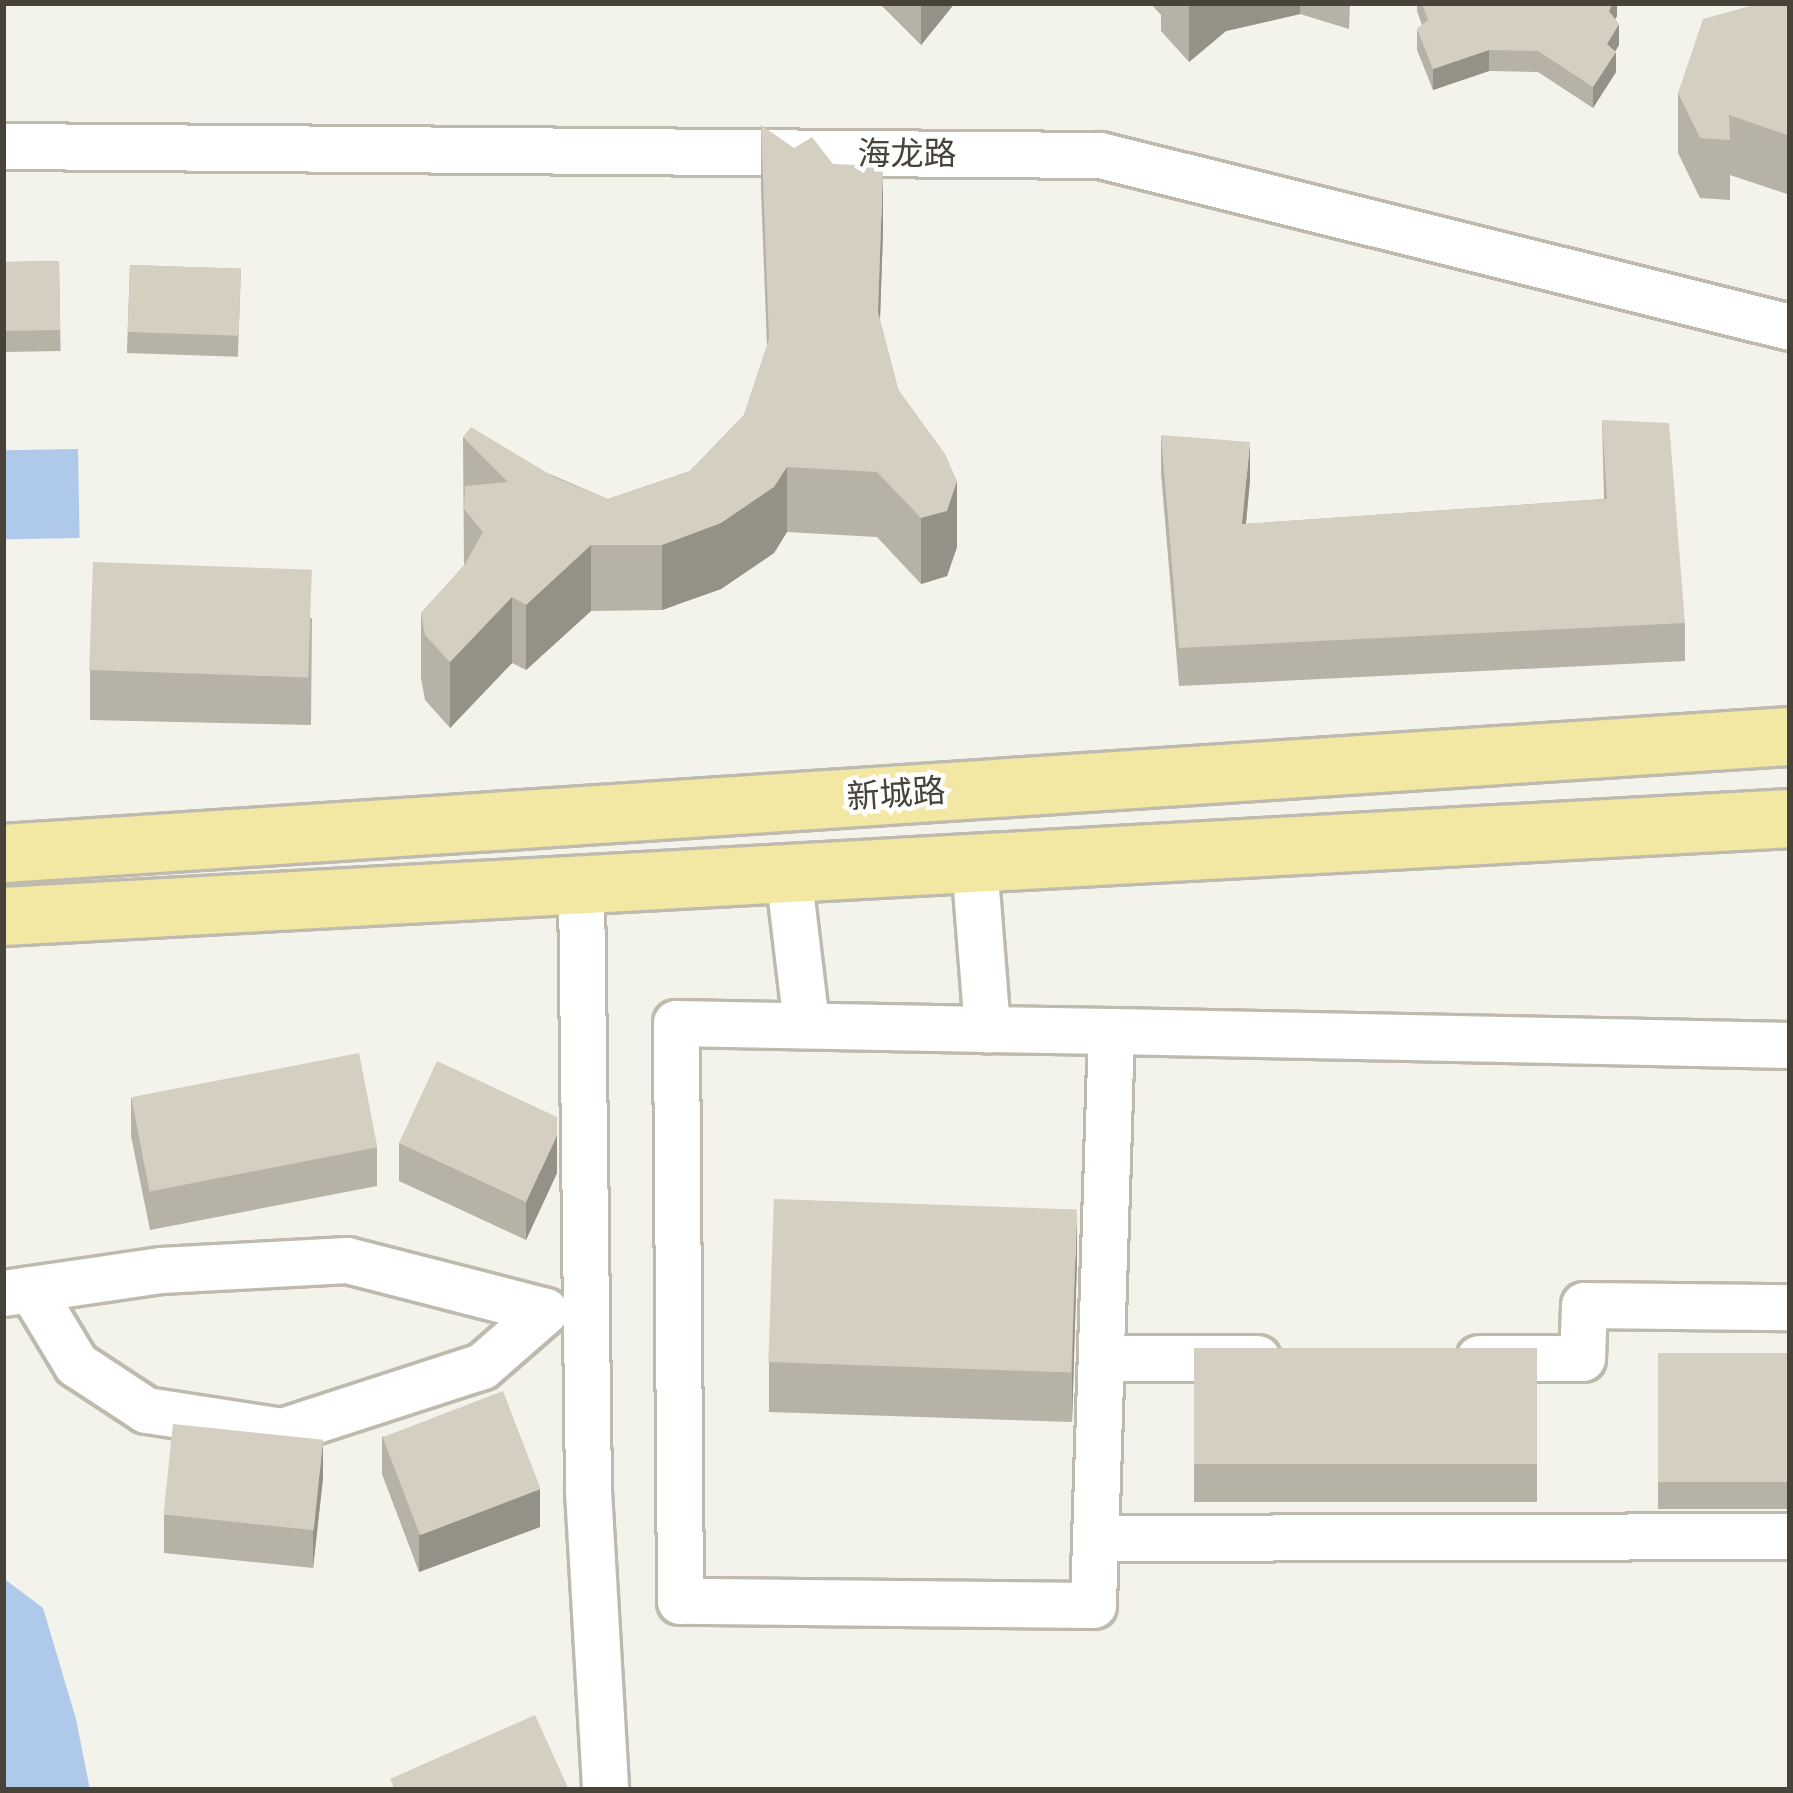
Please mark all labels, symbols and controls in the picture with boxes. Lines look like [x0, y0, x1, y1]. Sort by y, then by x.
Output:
street label: 海龙路 [858, 134, 956, 174]
street label: 新城路 [845, 771, 947, 817]

